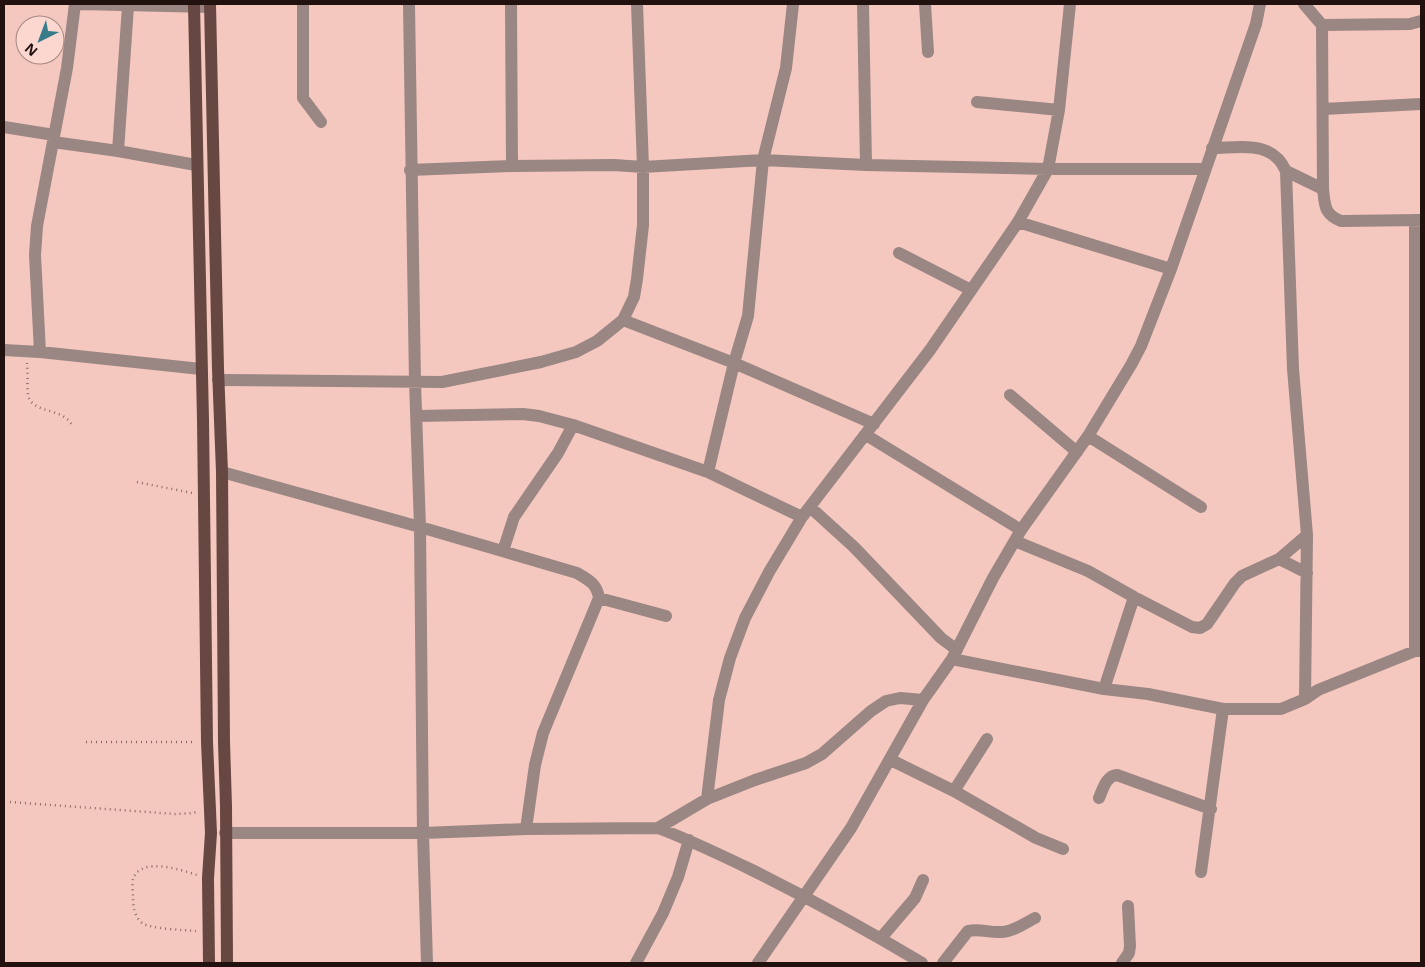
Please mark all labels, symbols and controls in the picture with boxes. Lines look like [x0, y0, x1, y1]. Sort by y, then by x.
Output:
north arrow [15, 15, 65, 65]
text: N [20, 39, 42, 61]

